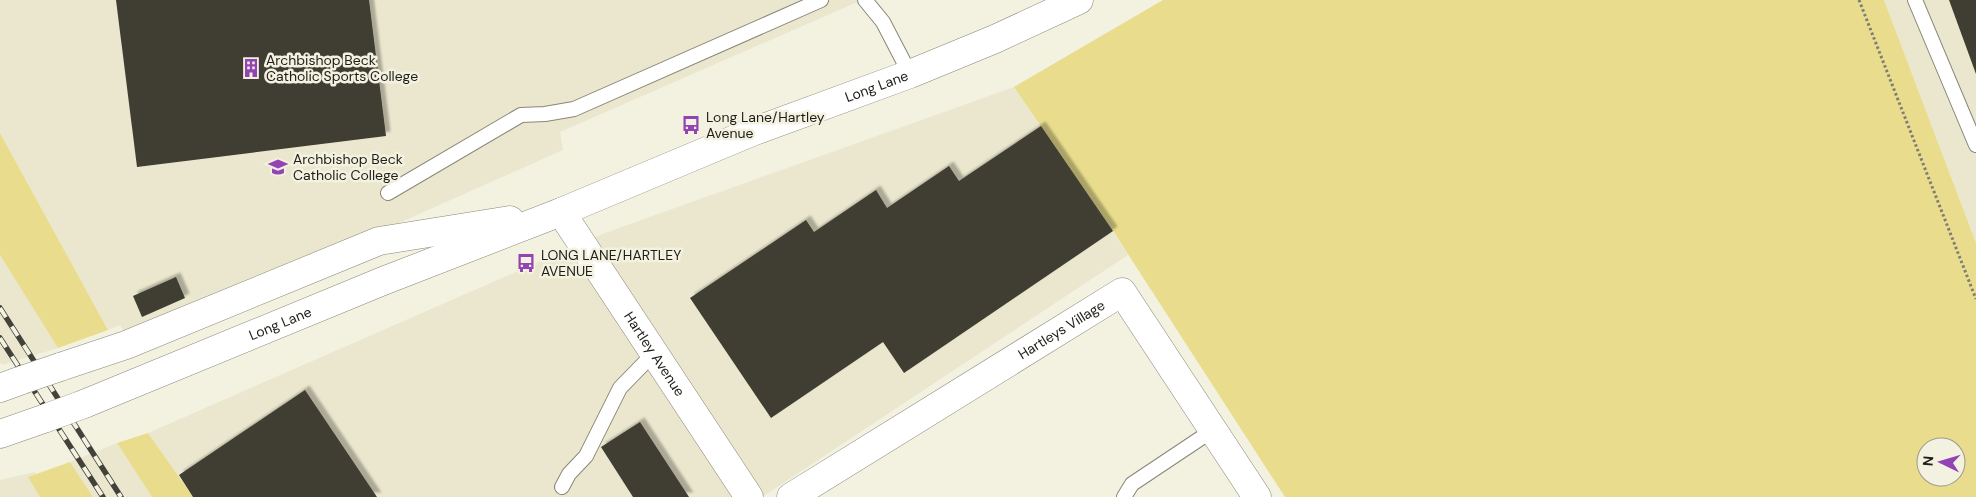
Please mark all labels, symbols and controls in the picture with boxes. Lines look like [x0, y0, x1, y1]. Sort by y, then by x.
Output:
place label: Archbishop Beck Catholic Sports College [266, 51, 418, 85]
building icon: Archbishop Beck Catholic Sports College [240, 57, 262, 79]
street label: Long Lane [842, 66, 911, 106]
place label: Long Lane/Hartley Avenue [706, 108, 825, 142]
bus stop icon: Long Lane/Hartley Avenue [680, 114, 702, 136]
place label: Archbishop Beck Catholic College [293, 150, 403, 184]
school or university icon: Archbishop Beck Catholic College [267, 156, 289, 178]
place label: LONG LANE/HARTLEY AVENUE [541, 246, 681, 280]
bus stop icon: LONG LANE/HARTLEY AVENUE [515, 252, 537, 274]
street label: Hartleys Village [1015, 296, 1108, 363]
street label: Long Lane [246, 302, 314, 344]
street label: Hartley Avenue [620, 308, 689, 400]
north arrow [1916, 437, 1966, 487]
text: N [1919, 455, 1937, 467]

